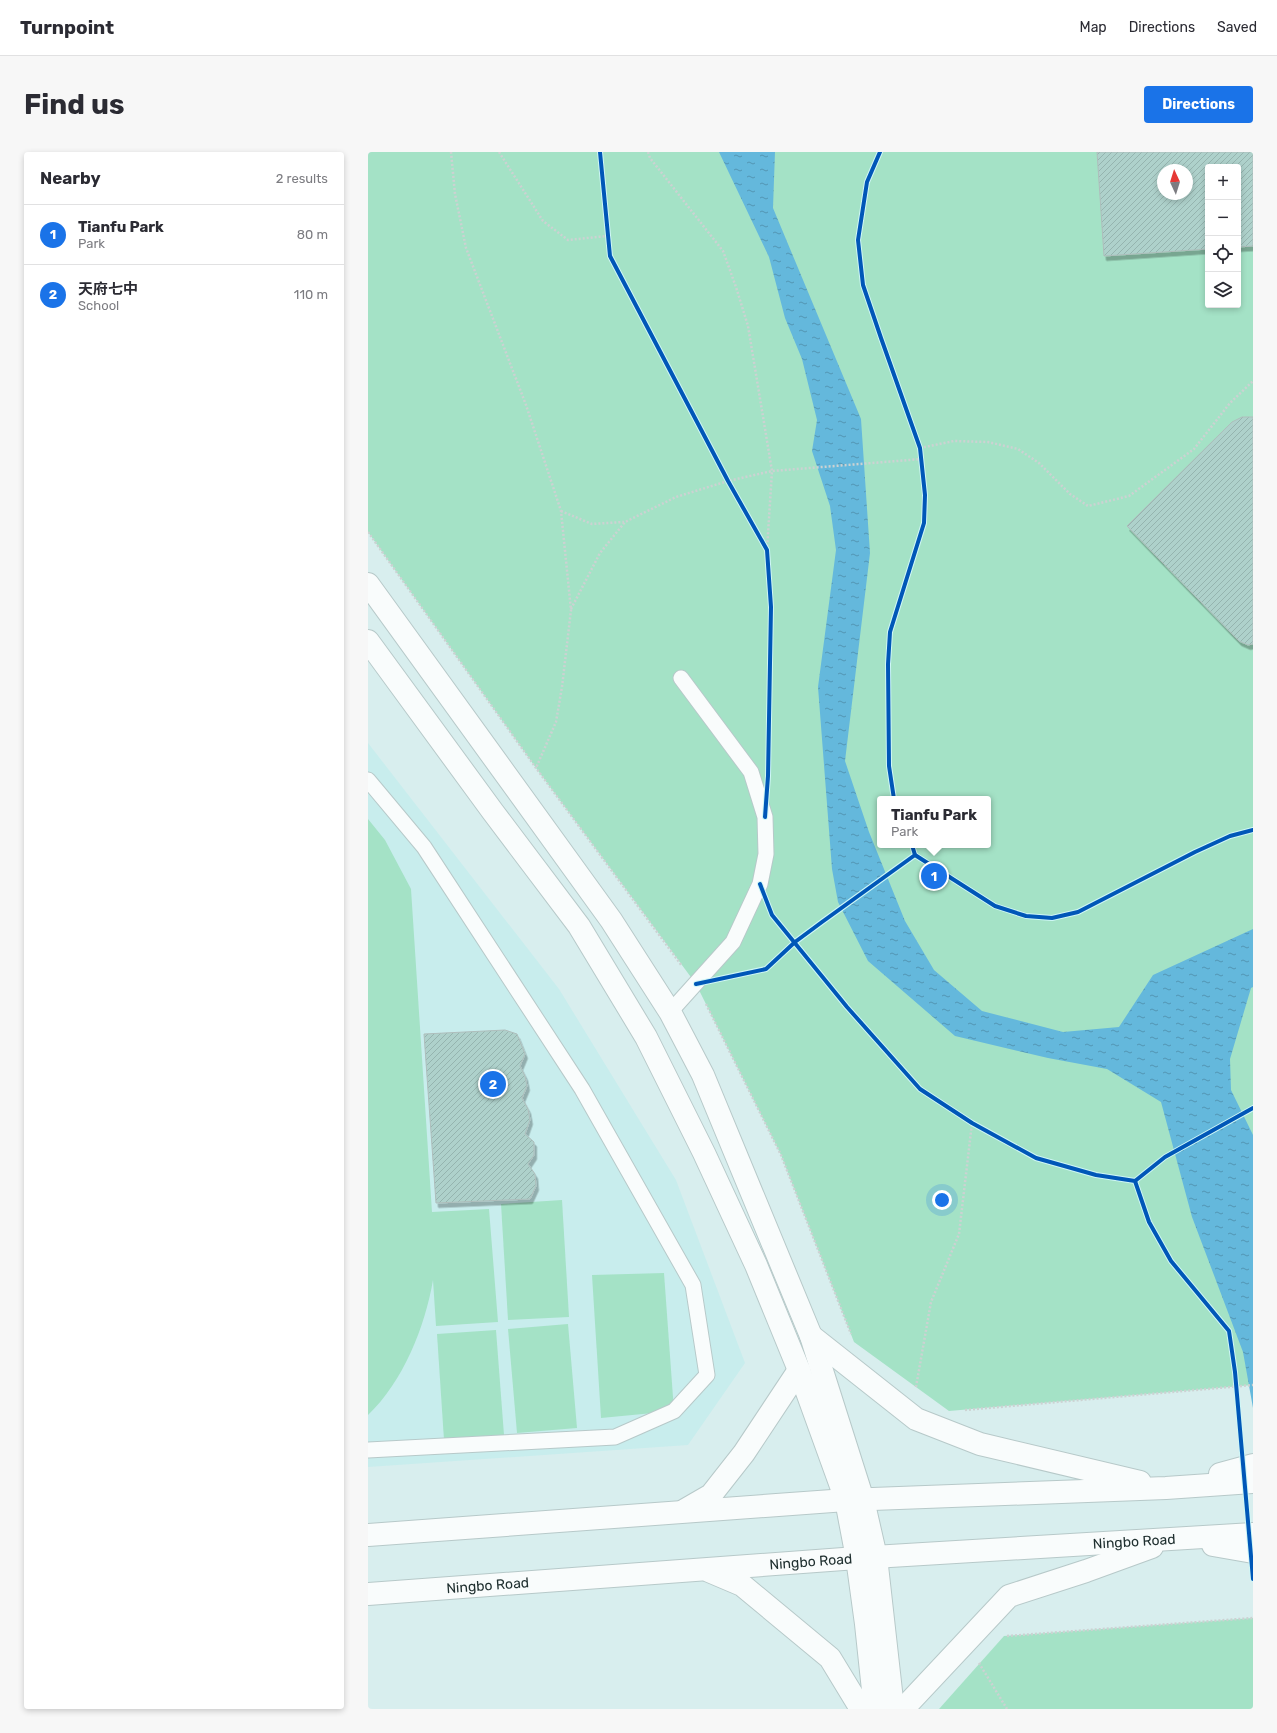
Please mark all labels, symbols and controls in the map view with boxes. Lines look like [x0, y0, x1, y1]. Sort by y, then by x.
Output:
text: Turnpoint [20, 16, 114, 39]
text: Map [1080, 19, 1107, 36]
text: Directions [1129, 19, 1195, 36]
text: Saved [1217, 19, 1257, 36]
button: Directions [1144, 86, 1253, 123]
text: Find us [24, 88, 124, 121]
north arrow [1157, 164, 1193, 200]
map controls [1205, 164, 1241, 308]
button: + [1205, 164, 1241, 200]
text: Nearby [40, 168, 101, 188]
text: 2 results [276, 171, 328, 186]
button: − [1205, 200, 1241, 236]
text: Tianfu Park [78, 218, 164, 236]
text: 1 [50, 227, 56, 242]
text: 80 m [297, 227, 328, 242]
text: Park [78, 236, 105, 251]
button: locate [1205, 236, 1241, 272]
button: layers [1205, 272, 1241, 308]
text: 天府七中 [78, 280, 138, 298]
text: 2 [49, 287, 57, 302]
text: 110 m [294, 287, 328, 302]
text: School [78, 298, 119, 313]
popup [877, 796, 991, 848]
text: Tianfu Park [891, 806, 977, 824]
text: Park [891, 824, 918, 839]
pin: 1 [921, 861, 947, 891]
pin: 2 [480, 1069, 506, 1099]
your location [932, 1190, 952, 1210]
street label: Ningbo Road [1092, 1531, 1176, 1553]
street label: Ningbo Road [769, 1550, 853, 1573]
street label: Ningbo Road [446, 1574, 530, 1597]

